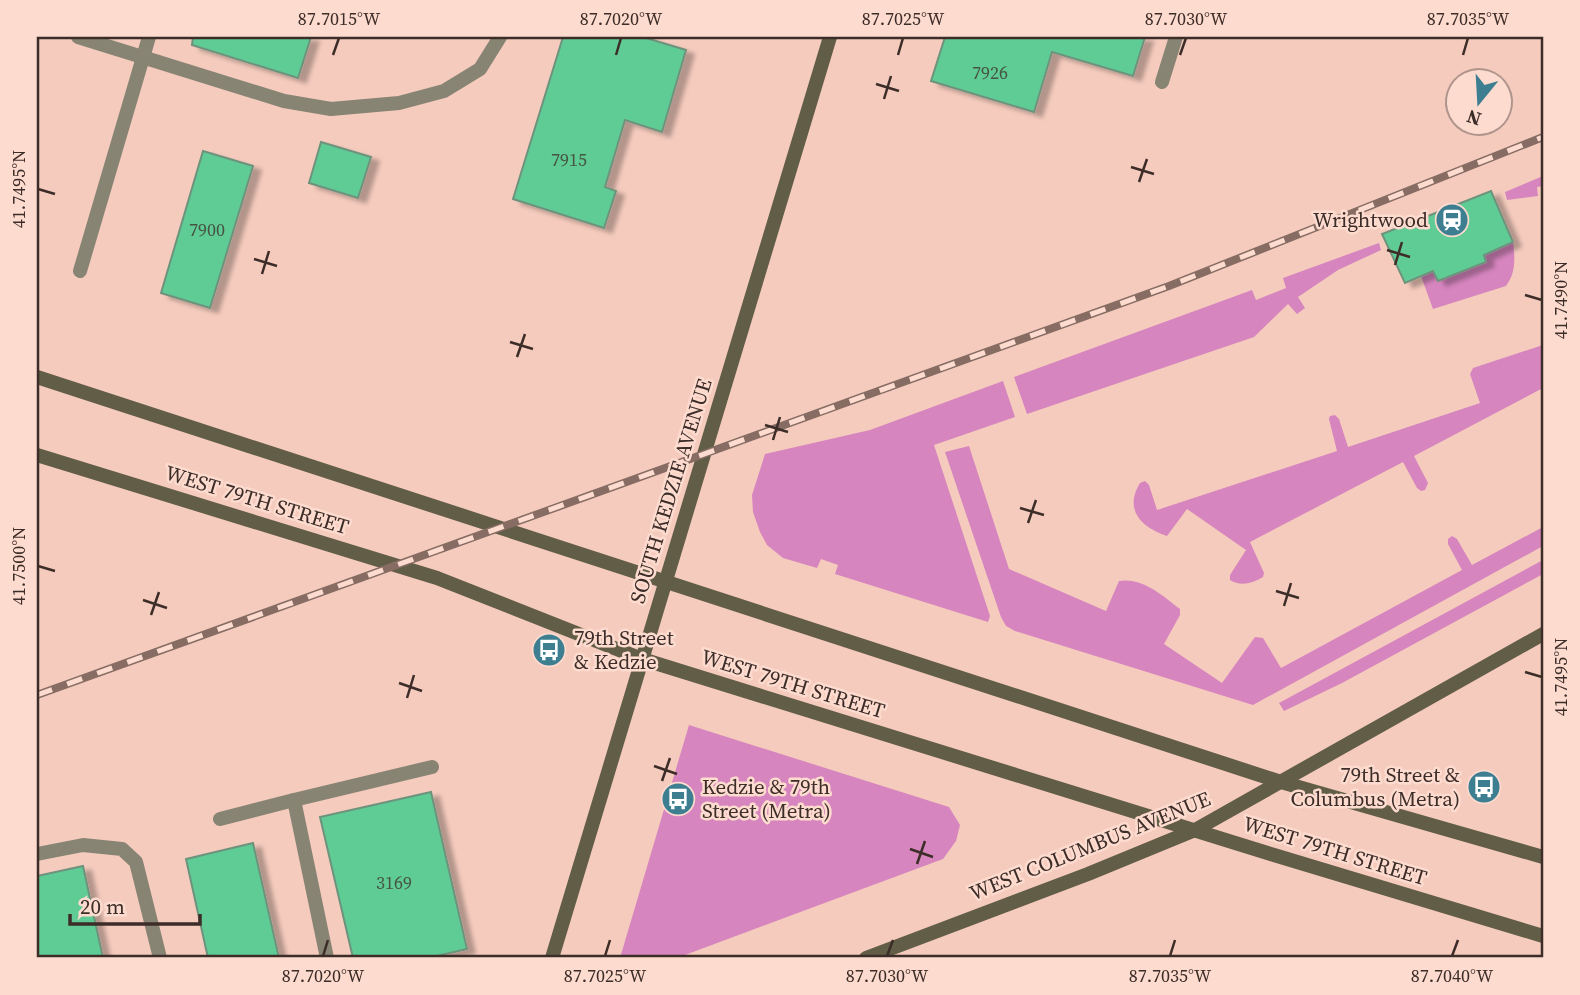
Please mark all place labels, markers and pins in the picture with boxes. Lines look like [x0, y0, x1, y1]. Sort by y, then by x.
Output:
station icon: Wrightwood [1433, 201, 1471, 239]
place label: Wrightwood [1313, 205, 1428, 234]
place label: 79th Street & Kedzie [574, 623, 674, 676]
bus stop icon: 79th Street & Kedzie [530, 631, 568, 669]
place label: 79th Street & Columbus (Metra) [1290, 760, 1460, 813]
bus stop icon: 79th Street & Columbus (Metra) [1465, 768, 1503, 806]
place label: Kedzie & 79th Street (Metra) [702, 772, 831, 825]
bus stop icon: Kedzie & 79th Street (Metra) [659, 780, 697, 818]

